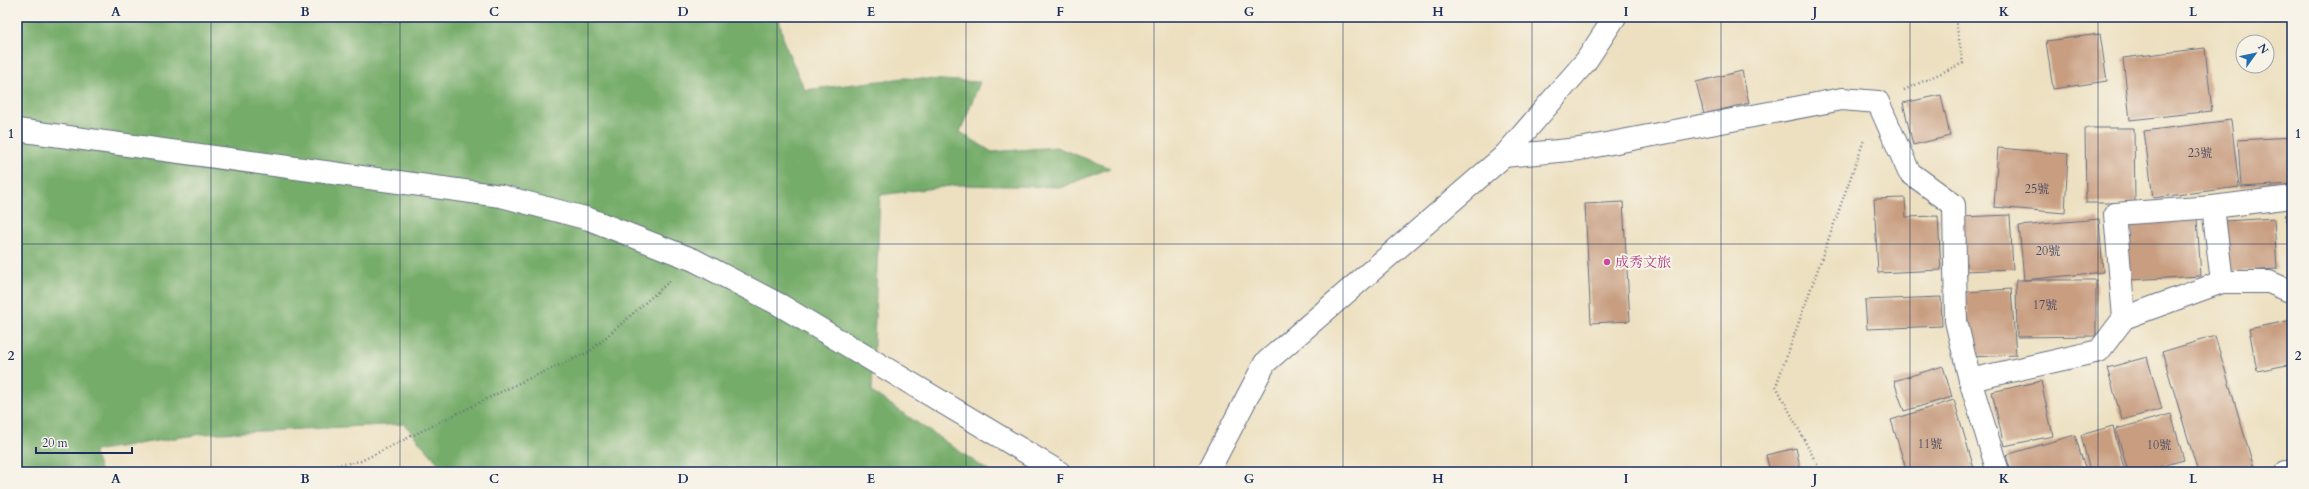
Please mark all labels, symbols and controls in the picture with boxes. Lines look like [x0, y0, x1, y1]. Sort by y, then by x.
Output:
text: A [111, 3, 121, 21]
text: B [300, 3, 310, 21]
text: C [489, 3, 499, 21]
text: D [677, 3, 689, 21]
text: E [867, 3, 875, 21]
text: F [1056, 3, 1064, 21]
text: G [1244, 3, 1255, 21]
text: H [1432, 3, 1444, 21]
text: I [1623, 3, 1629, 21]
text: J [1811, 3, 1818, 21]
text: K [1999, 3, 2010, 21]
text: L [2189, 3, 2198, 21]
north arrow [2235, 34, 2275, 74]
text: N [2254, 41, 2272, 57]
text: 1 [8, 125, 14, 143]
text: 1 [2295, 125, 2301, 143]
house number: 23號 [2188, 145, 2212, 161]
house number: 25號 [2025, 181, 2049, 197]
house number: 20號 [2036, 243, 2060, 259]
place label: 成秀文旅 [1615, 253, 1671, 272]
marker: 成秀文旅 [1602, 257, 1612, 267]
house number: 17號 [2033, 297, 2057, 313]
text: 2 [8, 347, 15, 365]
text: 2 [2295, 347, 2302, 365]
scale bar [36, 429, 132, 455]
text: 20 m [42, 435, 69, 451]
house number: 11號 [1918, 436, 1942, 452]
house number: 10號 [2147, 437, 2171, 453]
text: A [111, 470, 121, 488]
text: B [300, 470, 310, 488]
text: C [489, 470, 499, 488]
text: D [677, 470, 689, 488]
text: E [867, 470, 875, 488]
text: F [1056, 470, 1064, 488]
text: G [1244, 470, 1255, 488]
text: H [1432, 470, 1444, 488]
text: I [1623, 470, 1629, 488]
text: J [1811, 470, 1818, 488]
text: K [1999, 470, 2010, 488]
text: L [2189, 470, 2198, 488]

